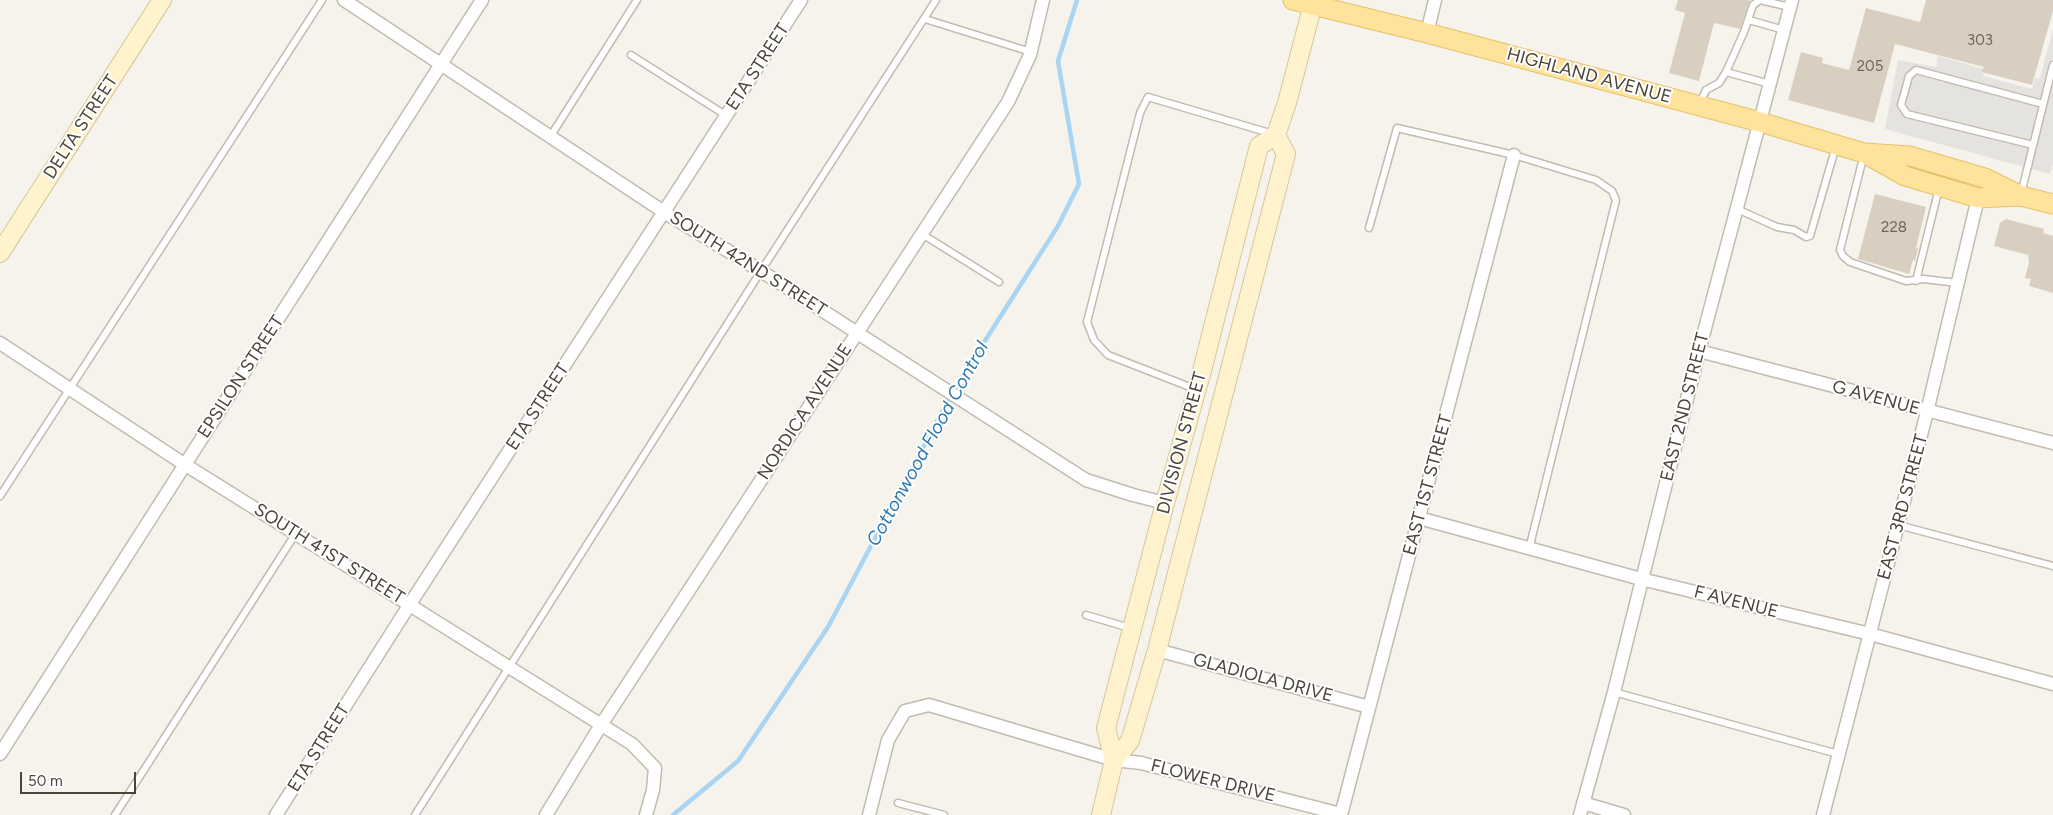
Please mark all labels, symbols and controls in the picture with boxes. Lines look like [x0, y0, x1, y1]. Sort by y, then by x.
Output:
street label: ETA STREET [722, 19, 794, 115]
house number: 303 [1967, 32, 1993, 50]
street label: HIGHLAND AVENUE [1504, 44, 1674, 108]
house number: 205 [1857, 58, 1883, 76]
street label: DELTA STREET [39, 71, 123, 183]
street label: SOUTH 42ND STREET [666, 207, 830, 321]
house number: 228 [1881, 219, 1907, 237]
street label: EPSILON STREET [193, 312, 289, 442]
street label: EAST 2ND STREET [1656, 330, 1714, 484]
water label: Cottonwood Flood Control [862, 338, 994, 550]
street label: NORDICA AVENUE [753, 340, 857, 484]
street label: ETA STREET [502, 359, 574, 455]
street label: DIVISION STREET [1153, 370, 1211, 516]
street label: G AVENUE [1830, 376, 1922, 420]
street label: EAST 1ST STREET [1399, 412, 1457, 558]
street label: EAST 3RD STREET [1873, 432, 1933, 582]
street label: SOUTH 41ST STREET [250, 499, 408, 609]
street label: F AVENUE [1692, 581, 1780, 623]
street label: GLADIOLA DRIVE [1191, 649, 1335, 707]
street label: ETA STREET [283, 700, 355, 796]
street label: FLOWER DRIVE [1148, 755, 1278, 807]
scale bar [22, 762, 139, 794]
text: 50 m [28, 772, 63, 790]

